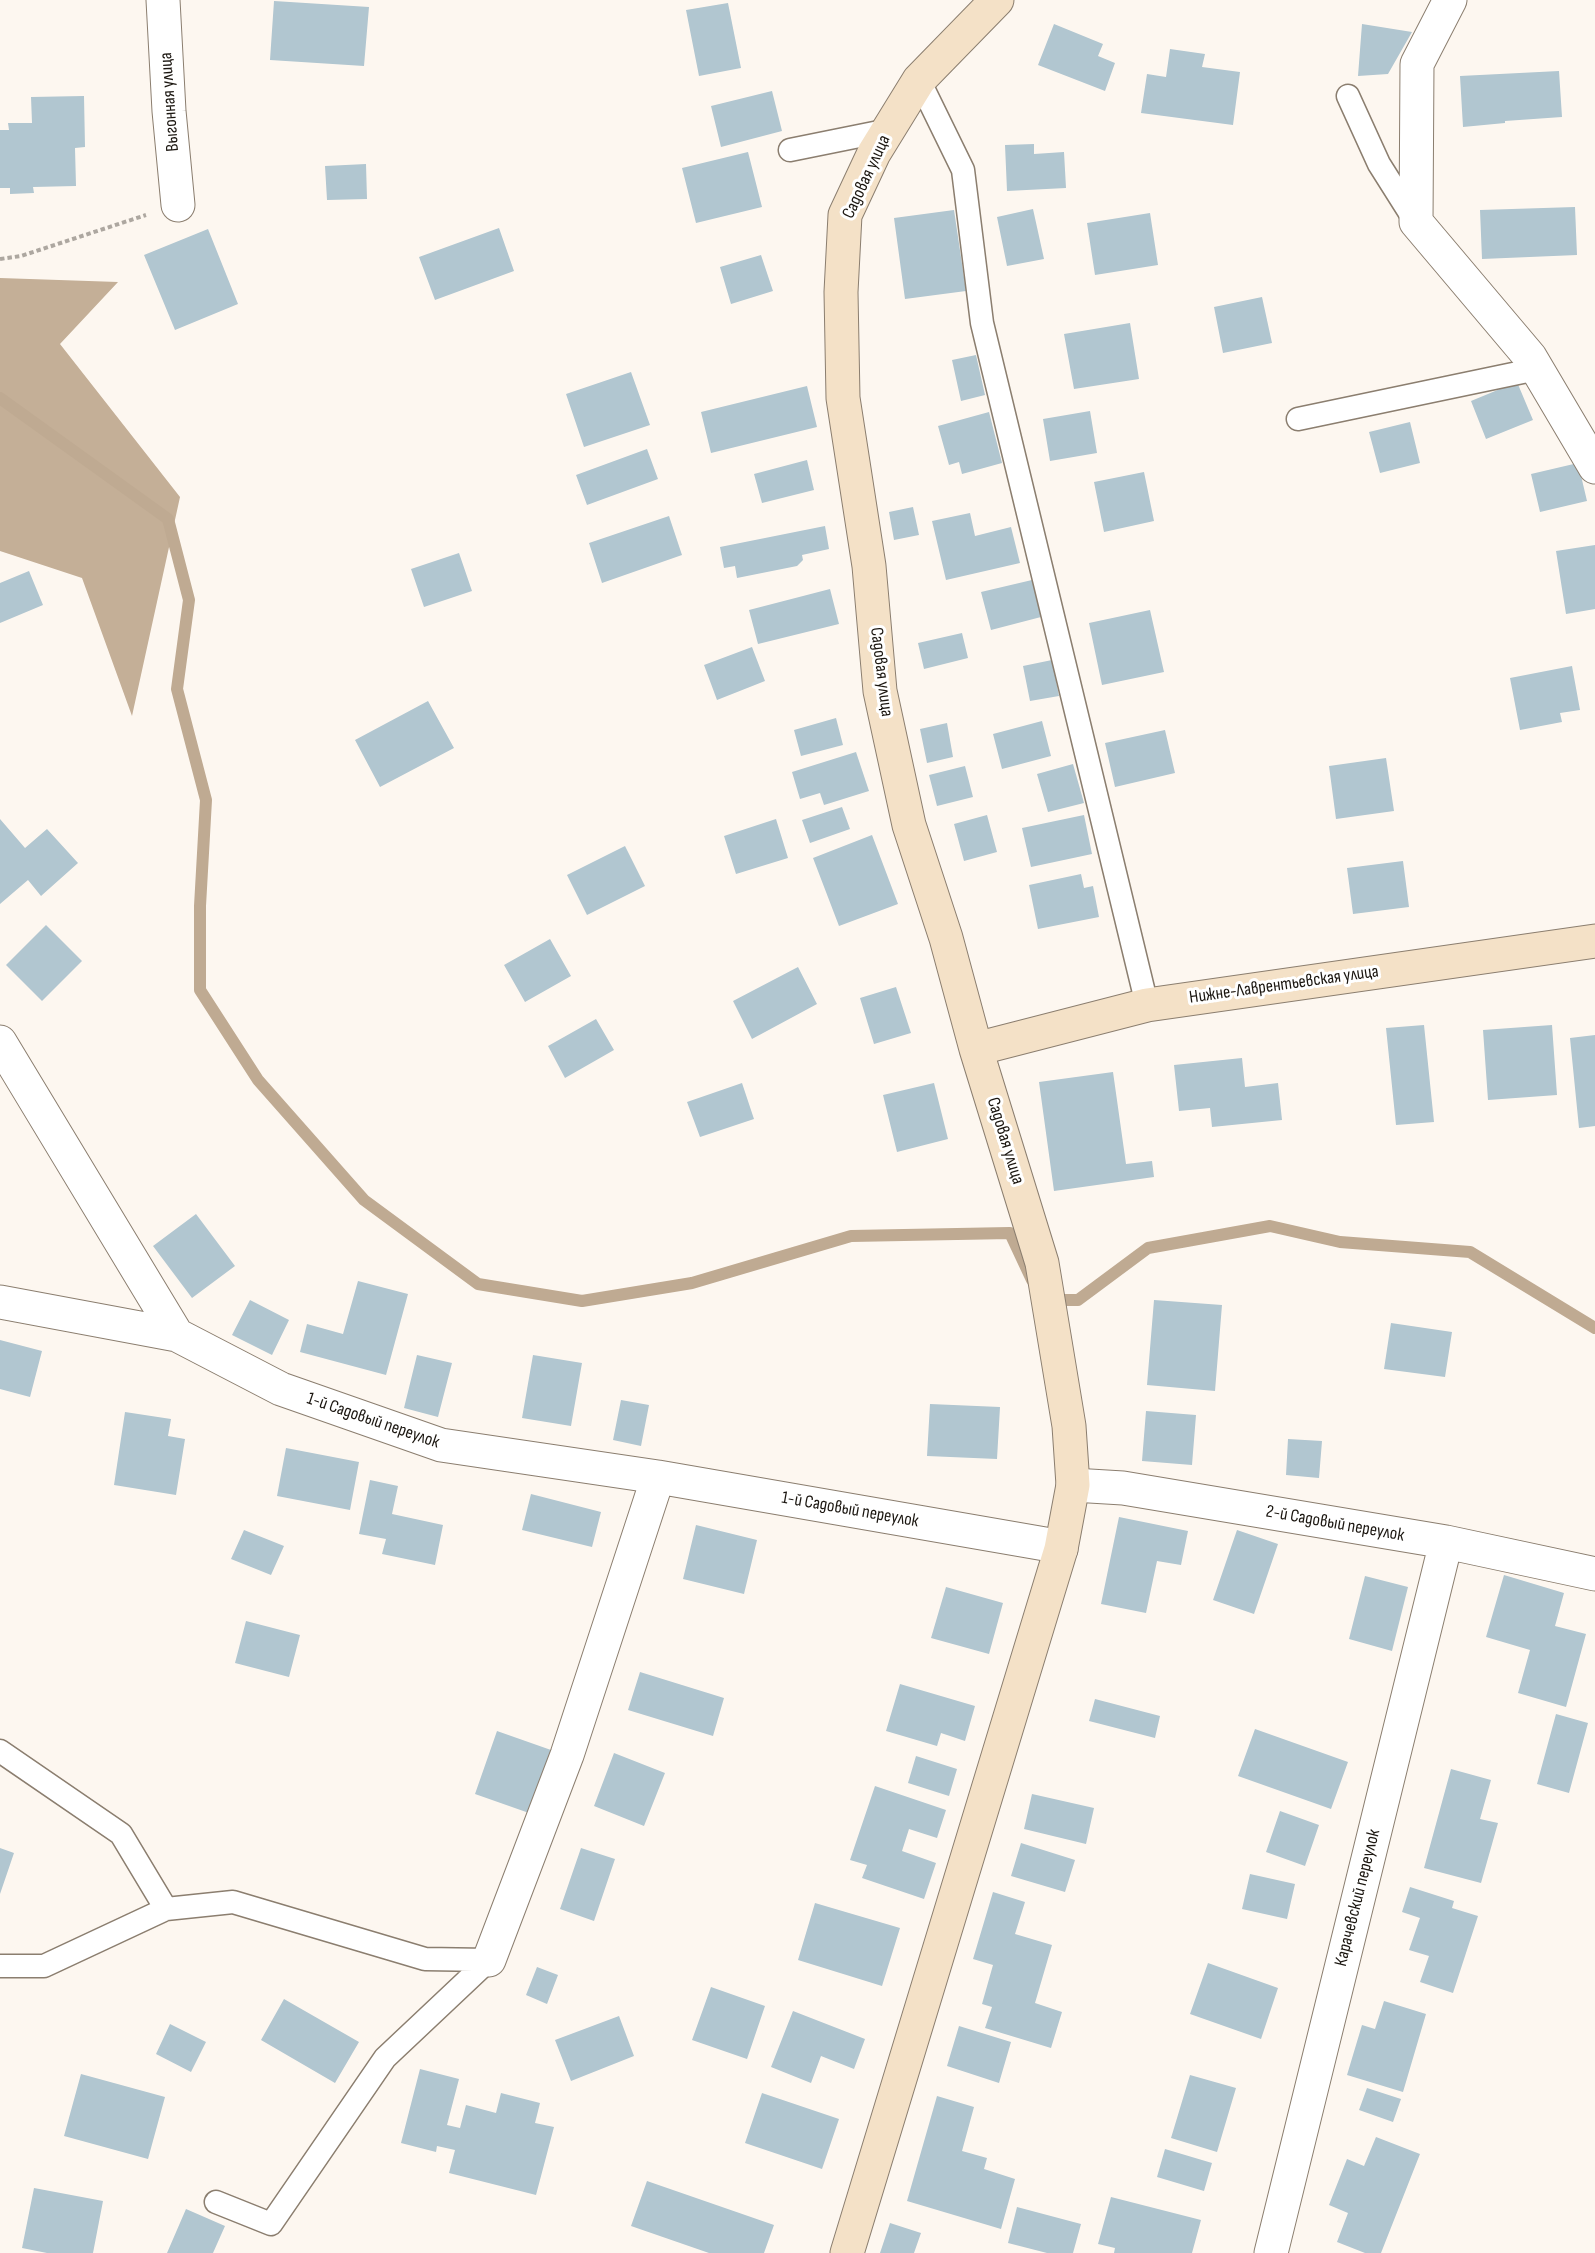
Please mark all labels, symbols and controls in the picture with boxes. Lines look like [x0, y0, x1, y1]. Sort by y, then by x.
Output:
street label: Выгонная улица [156, 52, 184, 152]
street label: Садовая улица [838, 132, 896, 222]
street label: Садовая улица [865, 626, 897, 718]
street label: Нижне-Лаврентьевская улица [1188, 961, 1380, 1009]
street label: Садовая улица [982, 1095, 1028, 1187]
street label: 1-й Садовый переулок [304, 1388, 442, 1454]
street label: 1-й Садовый переулок [780, 1487, 920, 1533]
street label: 2-й Садовый переулок [1264, 1501, 1406, 1547]
street label: Карачевский переулок [1331, 1827, 1385, 1969]

